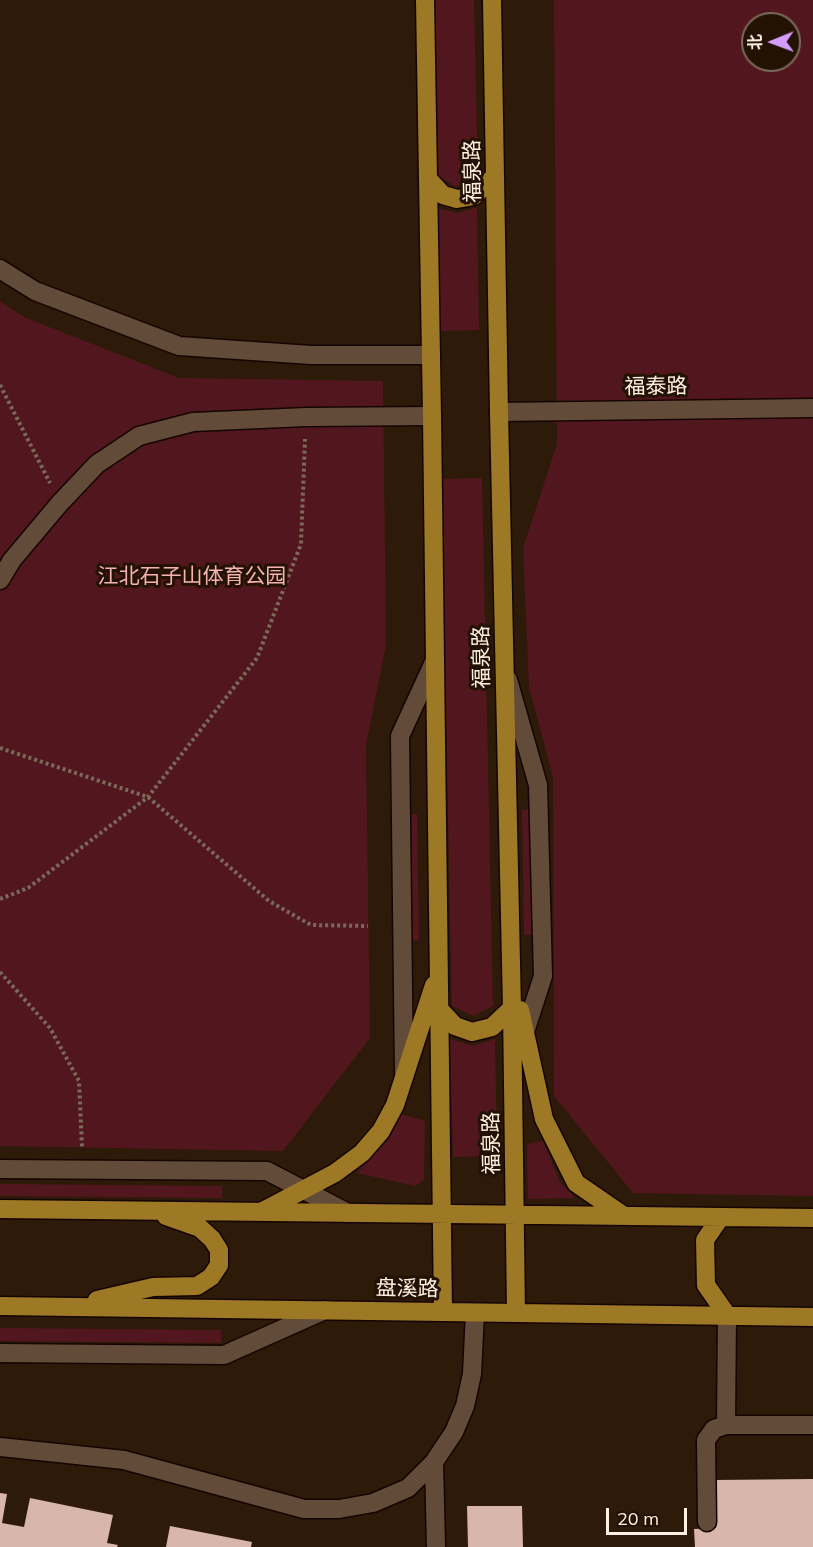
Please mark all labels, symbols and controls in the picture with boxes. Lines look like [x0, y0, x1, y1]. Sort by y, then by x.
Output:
north arrow [741, 12, 801, 72]
text: 北 [745, 34, 765, 50]
street label: 福泉路 [460, 139, 486, 203]
street label: 福泰路 [624, 374, 688, 400]
park label: 江北石子山体育公园 [98, 564, 286, 590]
street label: 福泉路 [469, 625, 495, 689]
street label: 福泉路 [479, 1111, 505, 1175]
street label: 盘溪路 [375, 1276, 439, 1302]
scale bar [609, 1496, 690, 1534]
text: 20 m [617, 1507, 659, 1530]

